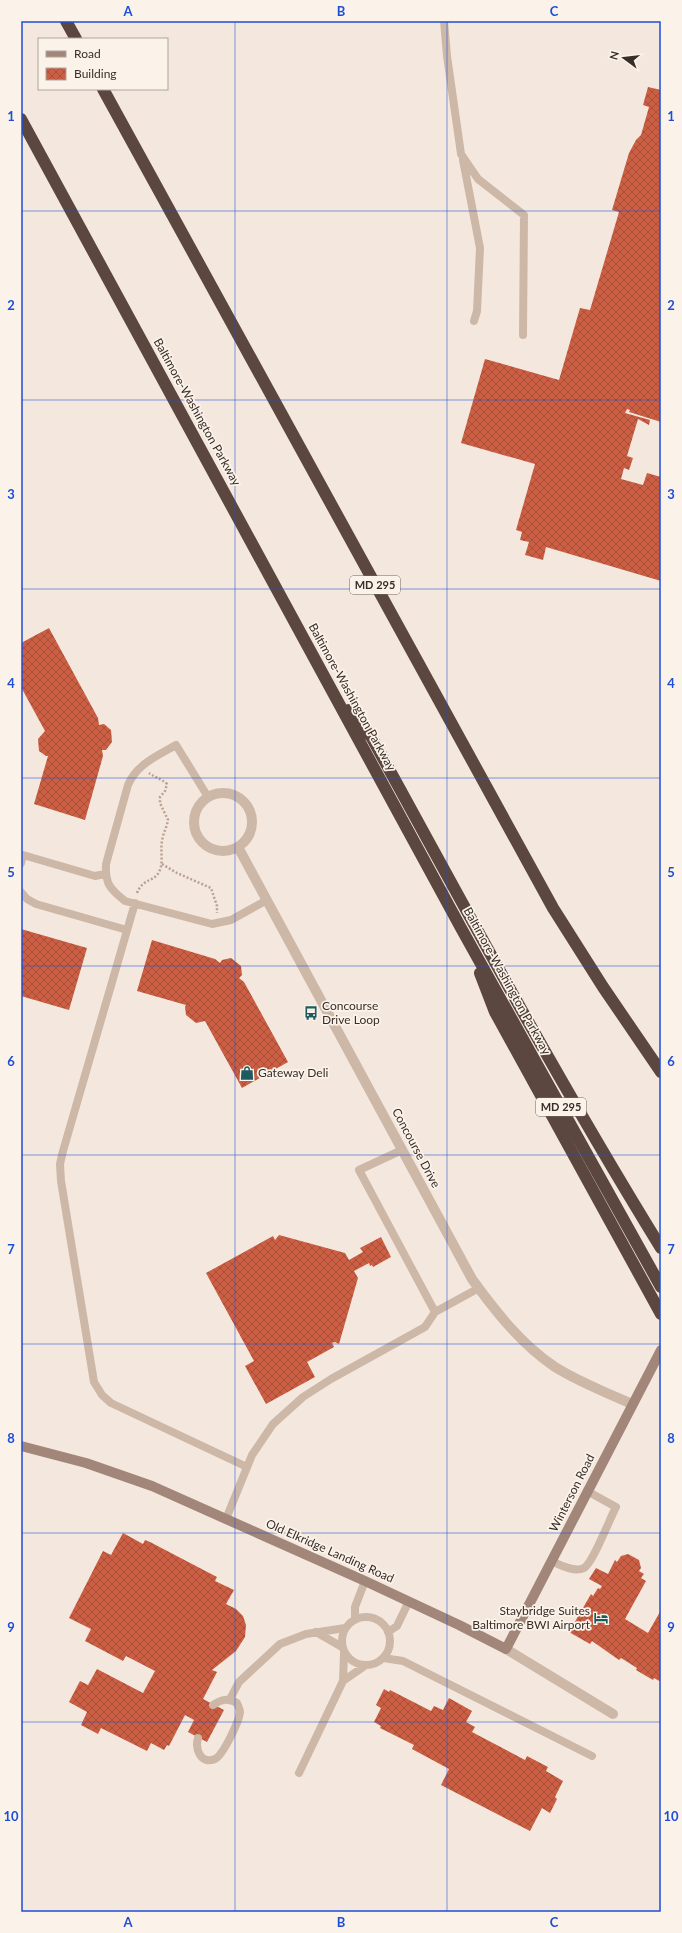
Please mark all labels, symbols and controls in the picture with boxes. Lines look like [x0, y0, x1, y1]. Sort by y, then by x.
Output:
text: A [122, 3, 133, 19]
text: B [337, 3, 346, 19]
text: C [550, 3, 559, 19]
legend [38, 38, 168, 90]
north arrow [604, 38, 644, 78]
text: Road [74, 46, 101, 61]
text: N [606, 50, 621, 61]
text: Building [74, 66, 117, 81]
text: 1 [7, 108, 15, 124]
text: 1 [667, 108, 675, 124]
text: 2 [7, 297, 15, 313]
text: 2 [667, 297, 675, 313]
street label: Baltimore-Washington Parkway [151, 335, 245, 489]
text: 3 [7, 486, 15, 502]
text: 3 [667, 486, 675, 502]
road number: MD 295 [350, 576, 400, 594]
street label: Baltimore-Washington Parkway [306, 620, 400, 774]
text: 4 [7, 675, 15, 691]
text: 4 [667, 675, 675, 691]
text: 5 [7, 864, 15, 880]
text: 5 [667, 864, 675, 880]
street label: Baltimore-Washington Parkway [461, 904, 555, 1058]
place label: Concourse Drive Loop [322, 998, 380, 1027]
bus stop icon: Concourse Drive Loop [303, 1005, 319, 1021]
text: 6 [7, 1053, 15, 1069]
text: 6 [667, 1053, 675, 1069]
shop icon: Gateway Deli [239, 1065, 255, 1081]
place label: Gateway Deli [258, 1065, 329, 1080]
road number: MD 295 [536, 1098, 586, 1116]
street label: Concourse Drive [389, 1105, 444, 1190]
text: 7 [7, 1241, 15, 1257]
text: 7 [667, 1241, 675, 1257]
text: 8 [7, 1430, 15, 1446]
text: 8 [667, 1430, 675, 1446]
street label: Winterson Road [546, 1451, 598, 1534]
street label: Old Elkridge Landing Road [264, 1516, 397, 1586]
place label: Staybridge Suites Baltimore BWI Airport [472, 1603, 591, 1632]
hotel icon: Staybridge Suites Baltimore BWI Airport [593, 1610, 609, 1626]
text: 9 [7, 1619, 15, 1635]
text: 9 [667, 1619, 675, 1635]
text: 10 [3, 1808, 19, 1824]
text: 10 [663, 1808, 679, 1824]
text: A [122, 1914, 133, 1930]
text: B [337, 1914, 346, 1930]
text: C [550, 1914, 559, 1930]

